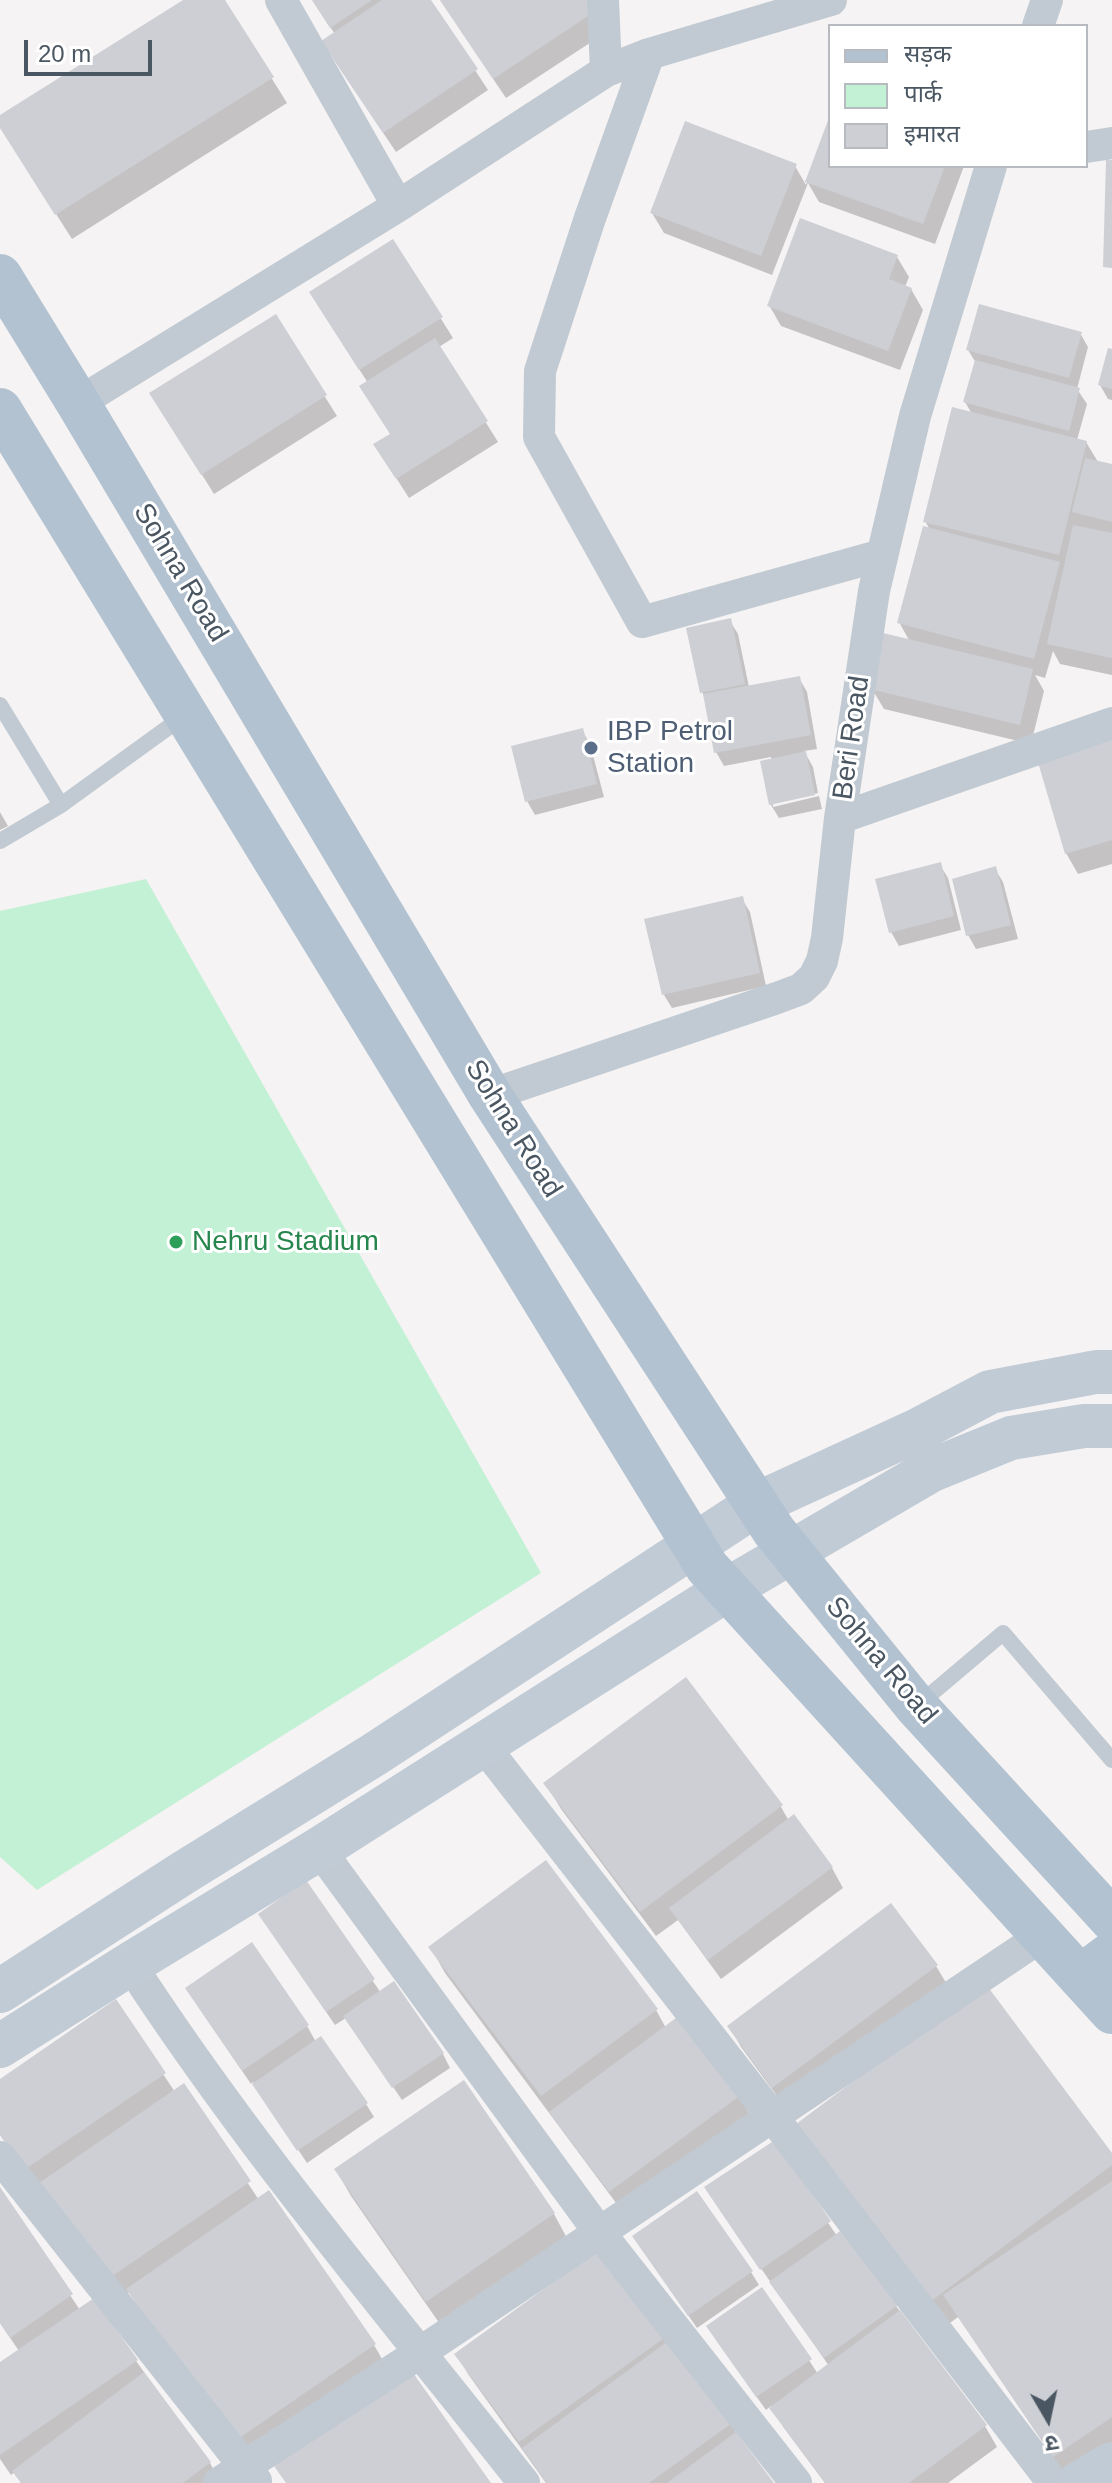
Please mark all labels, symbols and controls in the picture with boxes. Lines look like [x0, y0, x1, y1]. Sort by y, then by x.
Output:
scale bar [28, 24, 156, 74]
legend [828, 24, 1088, 168]
text: 20 m [38, 40, 91, 67]
text: सड़क [904, 40, 952, 67]
text: पार्क [904, 80, 942, 107]
text: इमारत [904, 120, 960, 147]
street label: Sohna Road [126, 498, 234, 648]
street label: Beri Road [827, 674, 877, 802]
place label: IBP Petrol Station [607, 715, 733, 781]
marker: IBP Petrol Station [582, 739, 600, 757]
street label: Sohna Road [458, 1054, 568, 1204]
place label: Nehru Stadium [192, 1225, 379, 1259]
marker: Nehru Stadium [167, 1233, 185, 1251]
street label: Sohna Road [818, 1591, 944, 1731]
north arrow [1008, 2379, 1088, 2459]
text: उ [1044, 2430, 1060, 2457]

